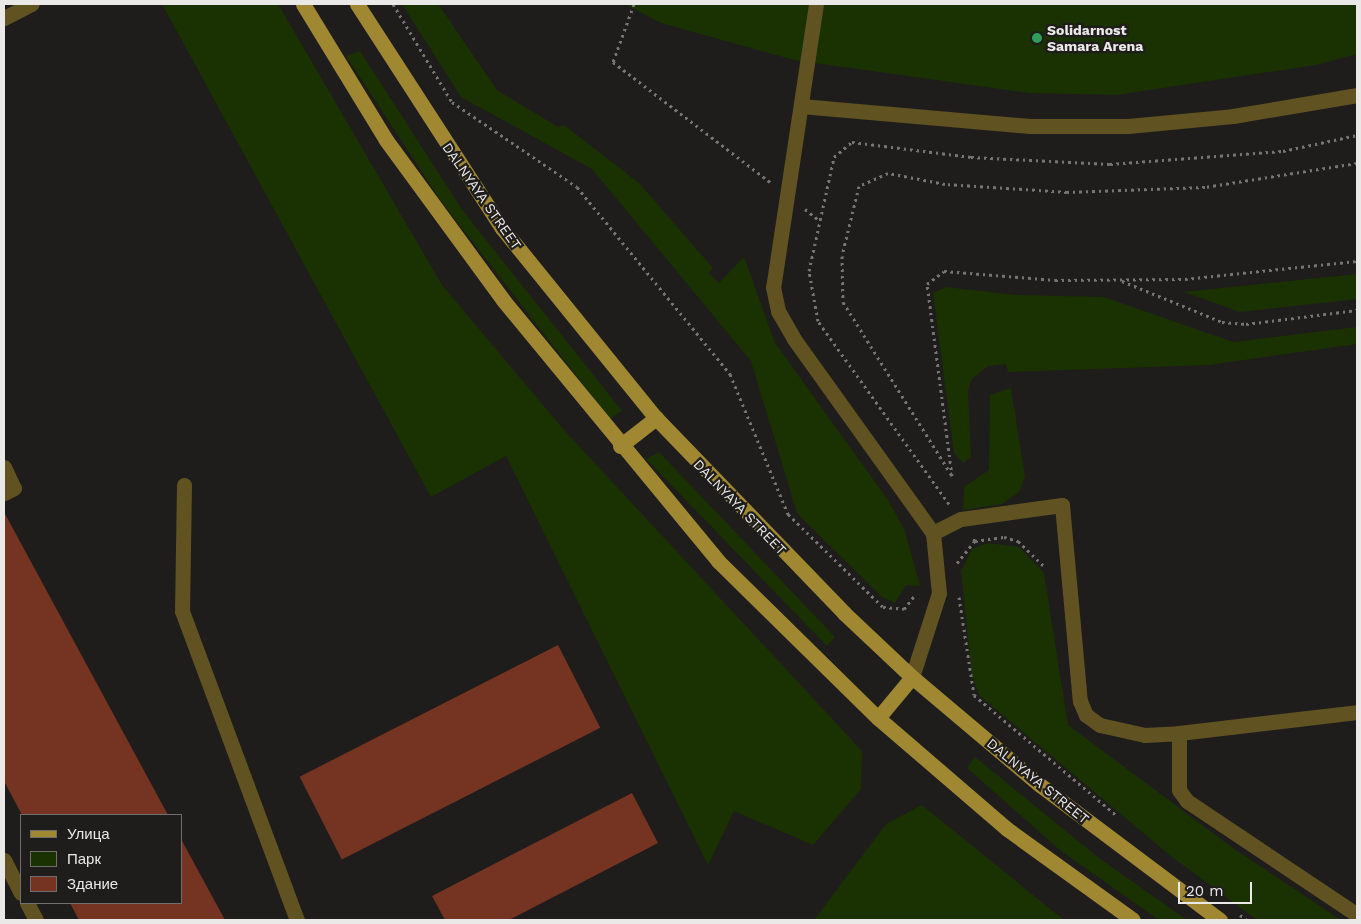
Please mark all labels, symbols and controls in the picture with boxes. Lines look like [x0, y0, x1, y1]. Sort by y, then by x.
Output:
place label: Solidarnost Samara Arena [1047, 22, 1144, 54]
marker: Solidarnost Samara Arena [1031, 32, 1043, 44]
street label: DALNYAYA STREET [439, 139, 525, 253]
street label: DALNYAYA STREET [690, 456, 790, 558]
street label: DALNYAYA STREET [983, 735, 1093, 827]
legend [20, 814, 182, 904]
text: Улица [67, 825, 110, 843]
text: Парк [67, 850, 101, 868]
scale bar [1181, 872, 1255, 904]
text: Здание [67, 875, 118, 893]
text: 20 m [1186, 882, 1224, 900]

